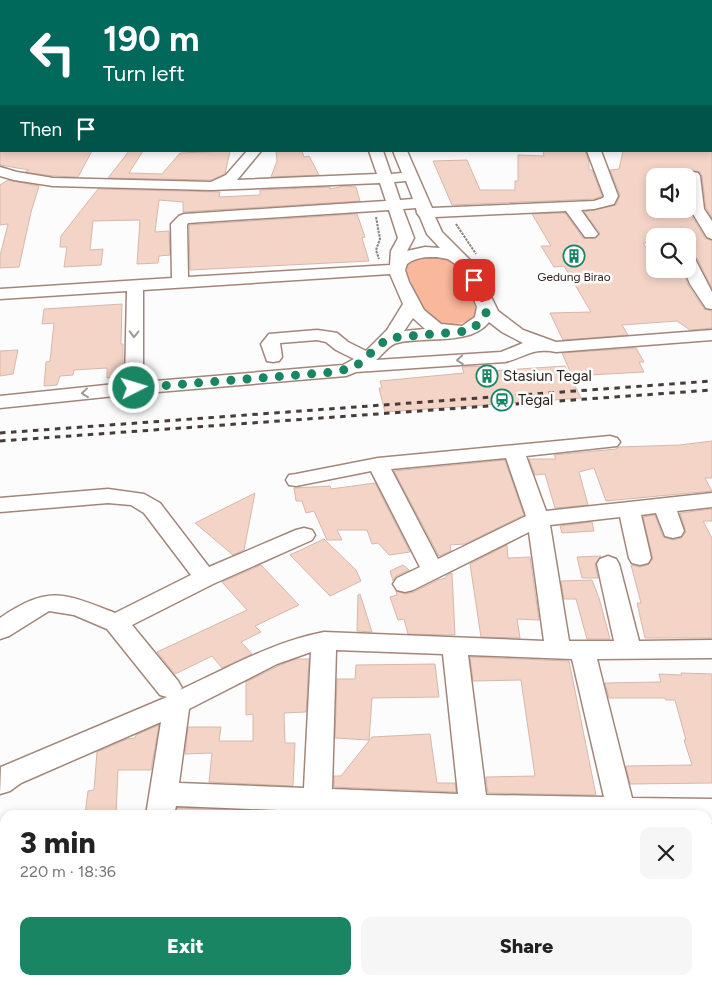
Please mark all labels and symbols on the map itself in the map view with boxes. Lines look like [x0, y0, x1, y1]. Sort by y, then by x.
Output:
building icon: Gedung Birao [562, 244, 586, 268]
pin [453, 259, 495, 301]
place label: Gedung Birao [537, 270, 611, 284]
one-way arrow [129, 330, 139, 338]
one-way arrow [456, 354, 464, 365]
position arrow [107, 361, 159, 413]
building icon: Stasiun Tegal [475, 364, 499, 388]
place label: Stasiun Tegal [503, 367, 592, 385]
one-way arrow [81, 387, 89, 398]
station icon: Tegal [490, 388, 514, 412]
place label: Tegal [518, 391, 553, 409]

